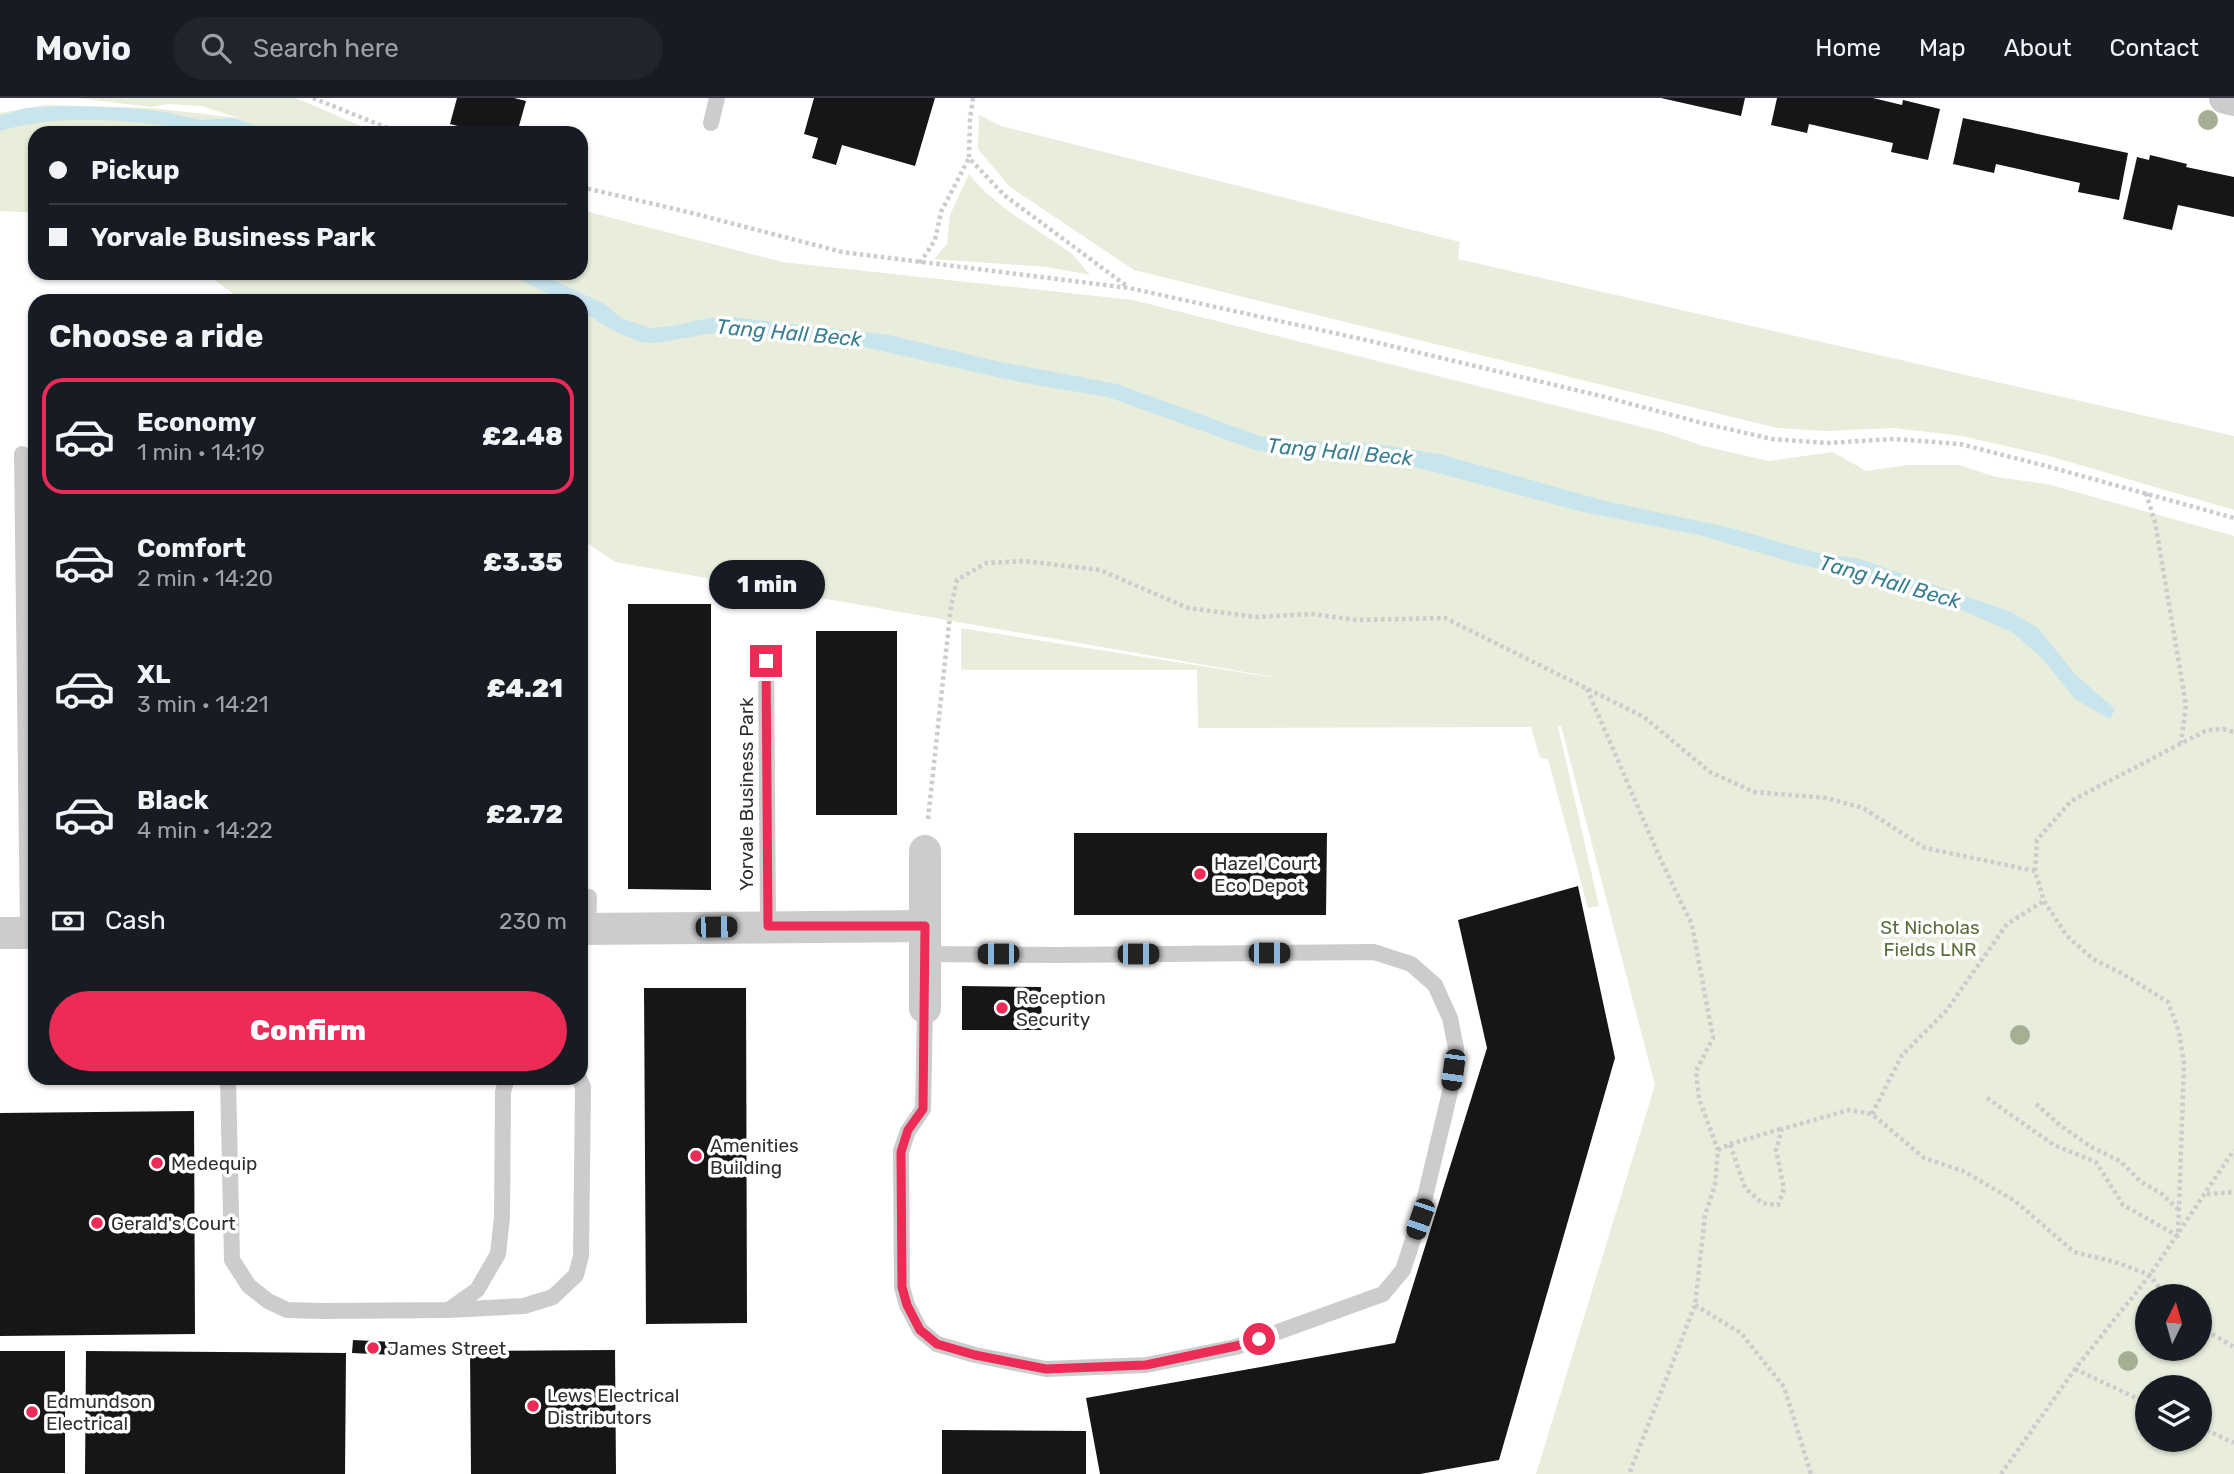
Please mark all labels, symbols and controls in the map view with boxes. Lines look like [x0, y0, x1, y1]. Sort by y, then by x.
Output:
search box [173, 17, 663, 80]
text: Movio [35, 29, 131, 68]
icon: search [197, 29, 235, 67]
text: Search here [253, 33, 399, 64]
text: Home [1815, 34, 1881, 62]
text: Map [1919, 34, 1966, 62]
text: About [2004, 34, 2072, 62]
text: Contact [2110, 34, 2199, 62]
text: Pickup [91, 155, 180, 186]
text: Yorvale Business Park [91, 222, 376, 253]
water label: Tang Hall Beck [715, 314, 864, 351]
text: Choose a ride [49, 317, 263, 355]
icon: car [53, 405, 116, 468]
text: Economy [137, 407, 256, 438]
text: £2.48 [482, 421, 563, 452]
water label: Tang Hall Beck [1266, 433, 1415, 470]
text: 1 min · 14:19 [137, 438, 265, 466]
icon: car [53, 531, 116, 594]
text: Comfort [137, 533, 246, 564]
text: £3.35 [483, 547, 563, 578]
water label: Tang Hall Beck [1817, 549, 1965, 614]
callout: 1 min [708, 560, 824, 608]
text: 2 min · 14:20 [137, 564, 273, 592]
text: 1 min [737, 570, 797, 598]
route end [750, 645, 782, 677]
icon: car [53, 657, 116, 720]
text: XL [137, 659, 170, 690]
text: £4.21 [486, 673, 563, 704]
text: 3 min · 14:21 [137, 690, 269, 718]
street label: Yorvale Business Park [735, 697, 758, 891]
icon: car [53, 783, 116, 846]
text: Black [137, 785, 209, 816]
text: £2.72 [486, 799, 563, 830]
text: 4 min · 14:22 [137, 816, 273, 844]
place label: Hazel Court Eco Depot [1214, 852, 1318, 897]
marker: Hazel Court Eco Depot [1192, 866, 1208, 882]
icon: cash [49, 902, 87, 940]
text: Cash [105, 905, 166, 936]
text: 230 m [499, 907, 567, 935]
car [695, 916, 738, 938]
park label: St Nicholas Fields LNR [1880, 916, 1980, 961]
car [1249, 943, 1291, 964]
car [978, 944, 1020, 965]
car [1118, 944, 1160, 965]
place label: Reception Security [1016, 986, 1106, 1031]
button: Confirm [49, 991, 567, 1071]
marker: Reception Security [994, 1000, 1010, 1016]
car [1440, 1048, 1467, 1092]
place label: Amenities Building [710, 1134, 799, 1179]
marker: Amenities Building [688, 1148, 704, 1164]
place label: Medequip [171, 1152, 257, 1175]
marker: Medequip [149, 1155, 165, 1171]
car [1404, 1196, 1437, 1242]
place label: Gerald's Court [111, 1212, 236, 1235]
marker: Gerald's Court [89, 1215, 105, 1231]
north arrow [2135, 1284, 2212, 1362]
map controls [2135, 1284, 2212, 1452]
route start [1243, 1323, 1275, 1355]
place label: James Street [387, 1337, 507, 1360]
marker: James Street [365, 1340, 381, 1356]
button: layers [2135, 1375, 2212, 1452]
place label: Lews Electrical Distributors [547, 1384, 679, 1429]
place label: Edmundson Electrical [46, 1390, 152, 1435]
marker: Lews Electrical Distributors [525, 1398, 541, 1414]
marker: Edmundson Electrical [24, 1404, 40, 1420]

